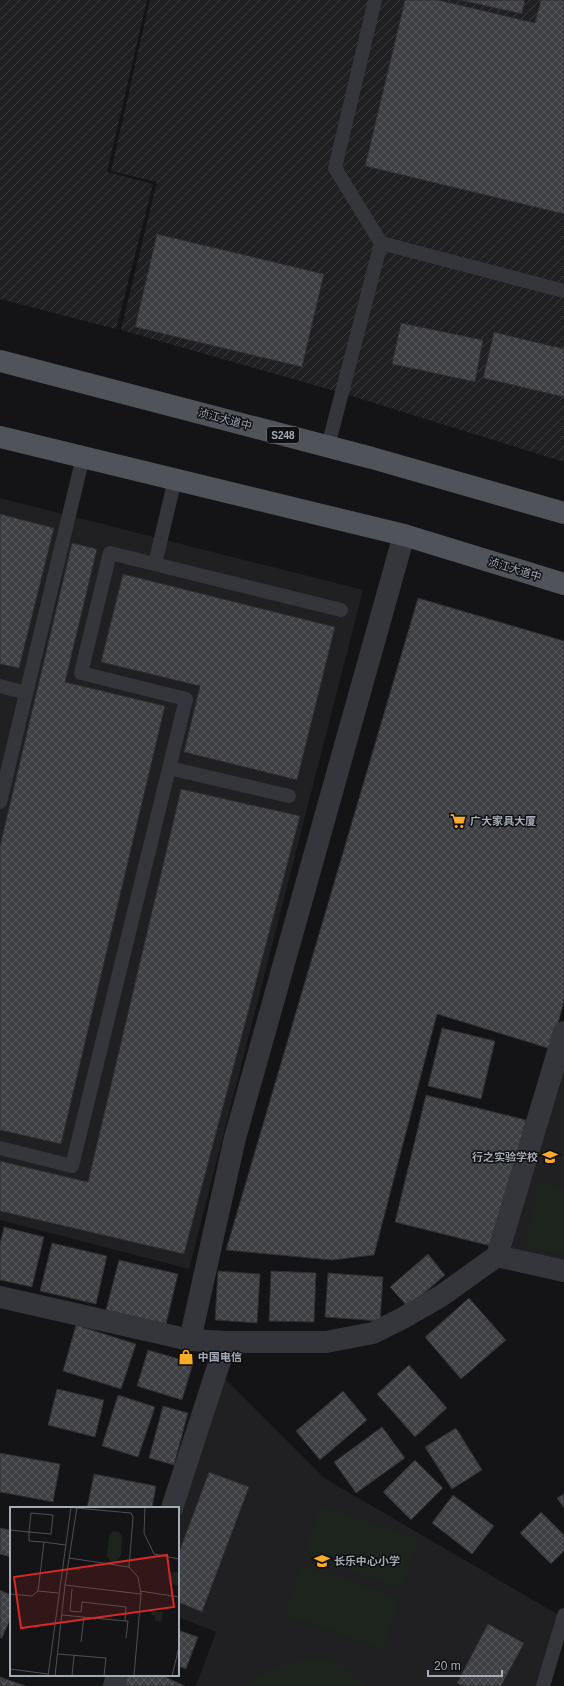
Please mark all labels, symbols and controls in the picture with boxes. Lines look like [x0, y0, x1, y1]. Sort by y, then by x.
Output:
street label: 浈江大道中 [197, 406, 253, 432]
road number: S248 [267, 427, 299, 443]
street label: 浈江大道中 [487, 555, 543, 583]
supermarket icon: 广大家具大厦 [449, 812, 467, 830]
place label: 广大家具大厦 [470, 815, 536, 827]
school or university icon: 行之实验学校 [541, 1148, 559, 1166]
place label: 行之实验学校 [472, 1151, 538, 1163]
shop icon: 中国电信 [177, 1348, 195, 1366]
place label: 中国电信 [198, 1351, 242, 1363]
inset map [10, 1507, 179, 1676]
school or university icon: 长乐中心小学 [313, 1552, 331, 1570]
place label: 长乐中心小学 [334, 1555, 400, 1567]
scale bar [428, 1652, 502, 1678]
text: 20 m [434, 1659, 461, 1673]

